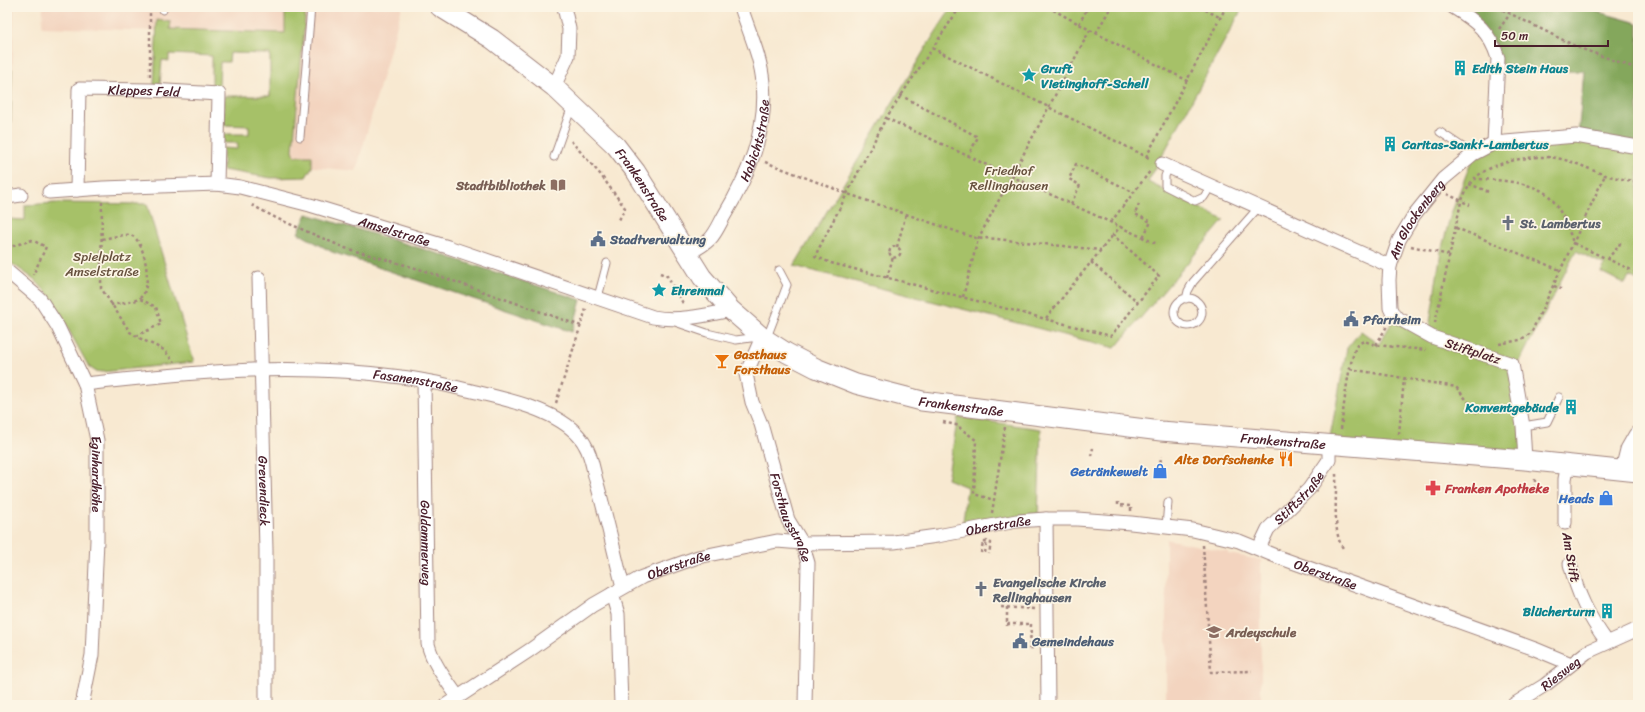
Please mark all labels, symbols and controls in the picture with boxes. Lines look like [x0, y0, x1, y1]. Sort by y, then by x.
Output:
scale bar [1495, 22, 1608, 48]
text: 50 m [1501, 25, 1528, 47]
place label: Gruft Vietinghoff-Schell [1040, 57, 1150, 95]
place label: Edith Stein Haus [1472, 57, 1569, 80]
building icon: Edith Stein Haus [1451, 59, 1469, 77]
place icon: Gruft Vietinghoff-Schell [1020, 66, 1038, 84]
street label: Kleppes Feld [108, 78, 182, 103]
street label: Habichtstraße [733, 99, 775, 185]
place label: Caritas-Sankt-Lambertus [1401, 133, 1550, 156]
building icon: Caritas-Sankt-Lambertus [1381, 135, 1399, 153]
street label: Frankenstraße [609, 142, 676, 227]
park label: Friedhof Rellinghausen [970, 159, 1048, 197]
street label: Am Glockenberg [1381, 173, 1451, 263]
place label: Stadtbibliothek [455, 174, 546, 197]
library icon: Stadtbibliothek [549, 176, 567, 194]
street label: Amselstraße [355, 209, 433, 252]
place label: St. Lambertus [1519, 212, 1601, 235]
church icon: St. Lambertus [1499, 214, 1517, 232]
place label: Stadtverwaltung [609, 228, 706, 251]
public building icon: Stadtverwaltung [589, 230, 607, 248]
park label: Spielplatz Amselstraße [64, 245, 139, 283]
place label: Ehrenmal [671, 279, 726, 302]
place icon: Ehrenmal [650, 281, 668, 299]
place label: Pfarrheim [1363, 308, 1421, 331]
public building icon: Pfarrheim [1342, 310, 1360, 328]
street label: Stiftplatz [1442, 331, 1505, 371]
place label: Gasthaus Forsthaus [733, 343, 792, 381]
bar icon: Gasthaus Forsthaus [713, 352, 731, 370]
street label: Fasanenstraße [372, 362, 461, 399]
street label: Frankenstraße [917, 389, 1005, 423]
place label: Konventgebäude [1464, 396, 1559, 419]
building icon: Konventgebäude [1562, 398, 1580, 416]
street label: Frankenstraße [1240, 426, 1327, 456]
street label: Eginhardhöhe [85, 434, 109, 512]
place label: Alte Dorfschenke [1173, 448, 1274, 471]
restaurant icon: Alte Dorfschenke [1277, 450, 1295, 468]
street label: Grevendieck [252, 455, 277, 527]
place label: Getränkewelt [1069, 460, 1148, 483]
shop icon: Getränkewelt [1151, 462, 1169, 480]
street label: Stiftstraße [1268, 466, 1330, 530]
street label: Forsthausstraße [764, 470, 819, 565]
place label: Franken Apotheke [1444, 477, 1549, 500]
pharmacy icon: Franken Apotheke [1424, 479, 1442, 497]
place label: Heads [1558, 487, 1595, 510]
shop icon: Heads [1597, 489, 1615, 507]
street label: Goldammerweg [414, 500, 439, 586]
street label: Oberstraße [964, 509, 1031, 542]
street label: Am Stift [1555, 529, 1587, 584]
street label: Oberstraße [644, 543, 712, 586]
street label: Oberstraße [1291, 552, 1361, 596]
place label: Evangelische Kirche Rellinghausen [992, 571, 1107, 609]
church icon: Evangelische Kirche Rellinghausen [972, 580, 990, 598]
place label: Blücherturm [1523, 600, 1595, 623]
building icon: Blücherturm [1598, 602, 1616, 620]
place label: Ardeyschule [1225, 621, 1297, 644]
school or university icon: Ardeyschule [1205, 623, 1223, 641]
place label: Gemeindehaus [1031, 630, 1115, 653]
public building icon: Gemeindehaus [1011, 632, 1029, 650]
street label: Riesweg [1535, 650, 1586, 696]

